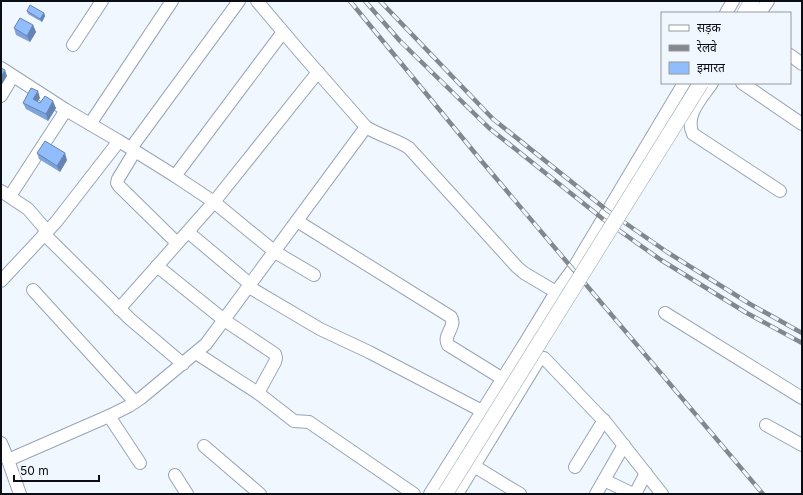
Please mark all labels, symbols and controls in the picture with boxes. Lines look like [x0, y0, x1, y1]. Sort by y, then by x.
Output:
legend [661, 12, 791, 84]
text: सड़क [697, 20, 722, 35]
text: रेलवे [697, 40, 717, 55]
text: इमारत [697, 60, 726, 75]
scale bar [14, 457, 99, 483]
text: 50 m [20, 463, 49, 478]

